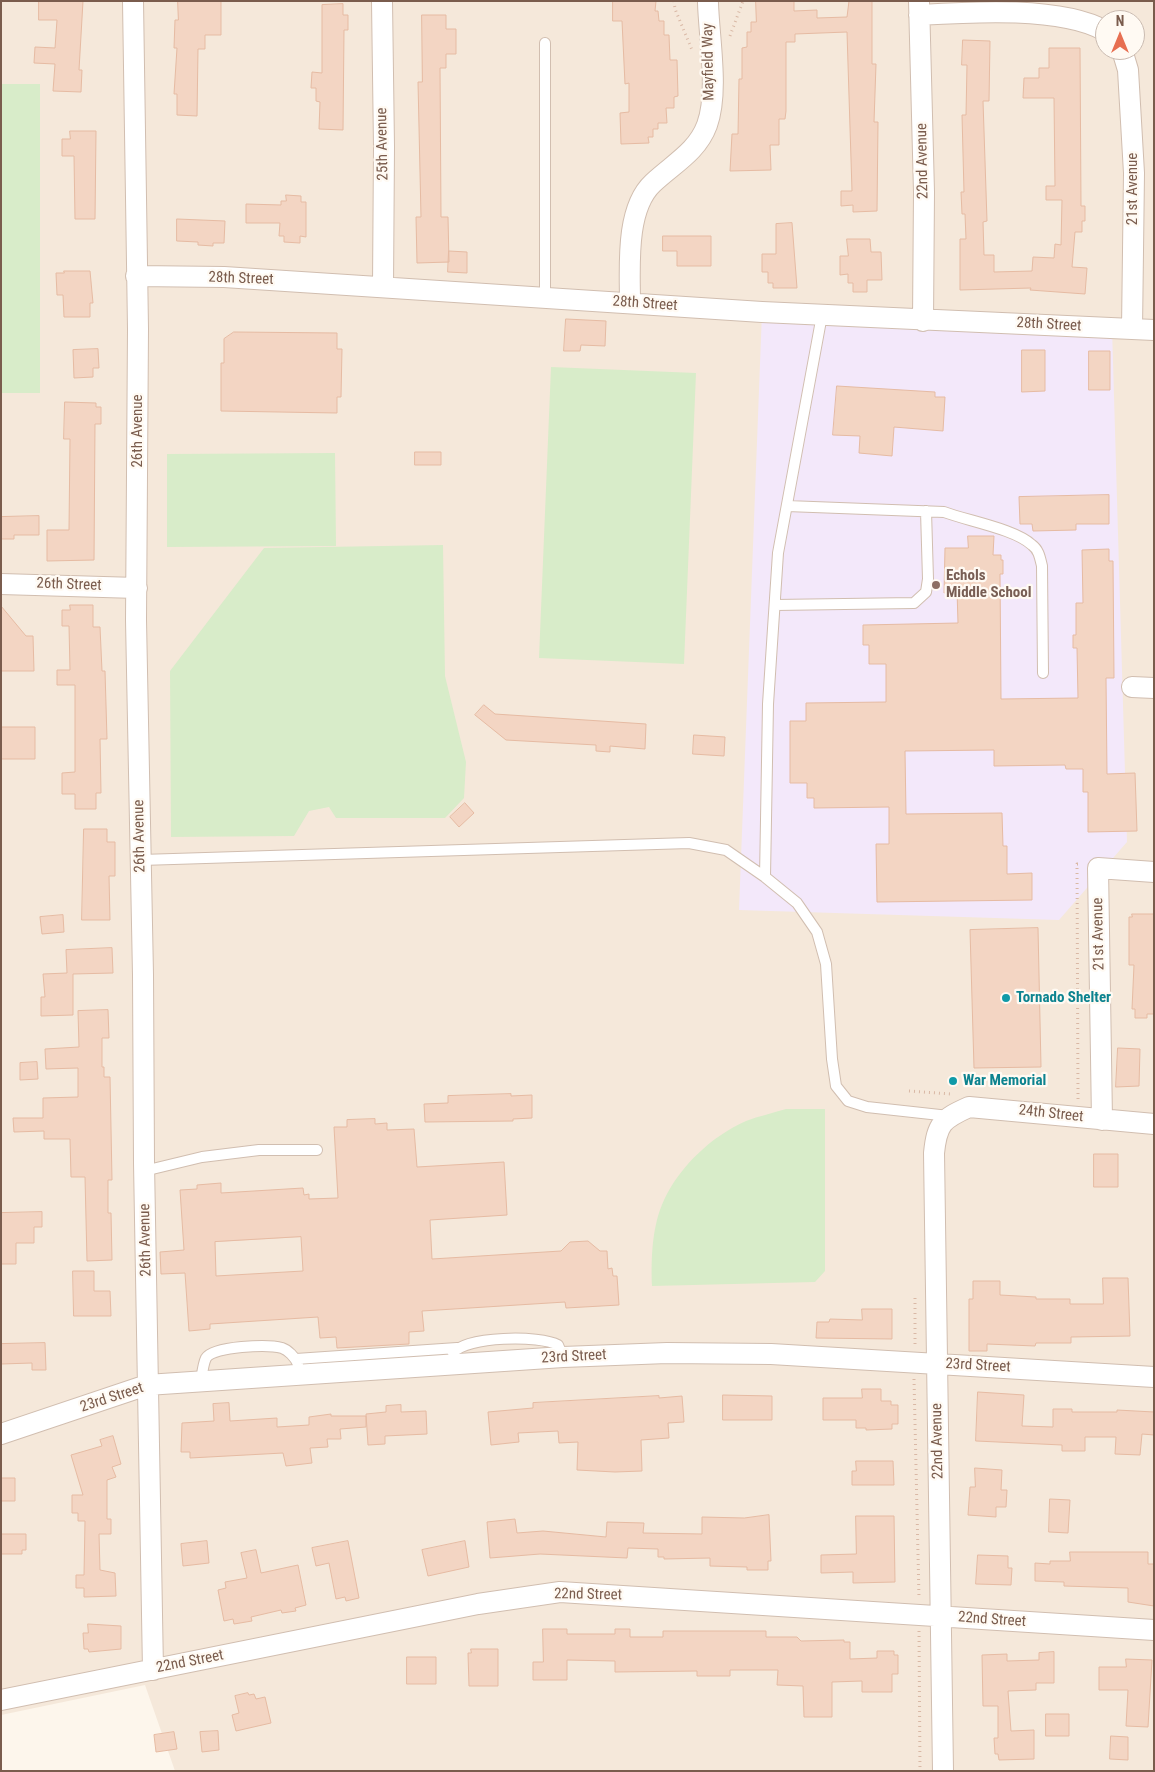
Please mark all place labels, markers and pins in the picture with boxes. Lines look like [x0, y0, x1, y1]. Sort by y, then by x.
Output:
place label: Echols Middle School [946, 567, 1032, 602]
marker: Echols Middle School [930, 579, 942, 591]
place label: Tornado Shelter [1016, 989, 1111, 1007]
marker: Tornado Shelter [1000, 992, 1012, 1004]
place label: War Memorial [963, 1072, 1046, 1090]
marker: War Memorial [947, 1075, 959, 1087]

